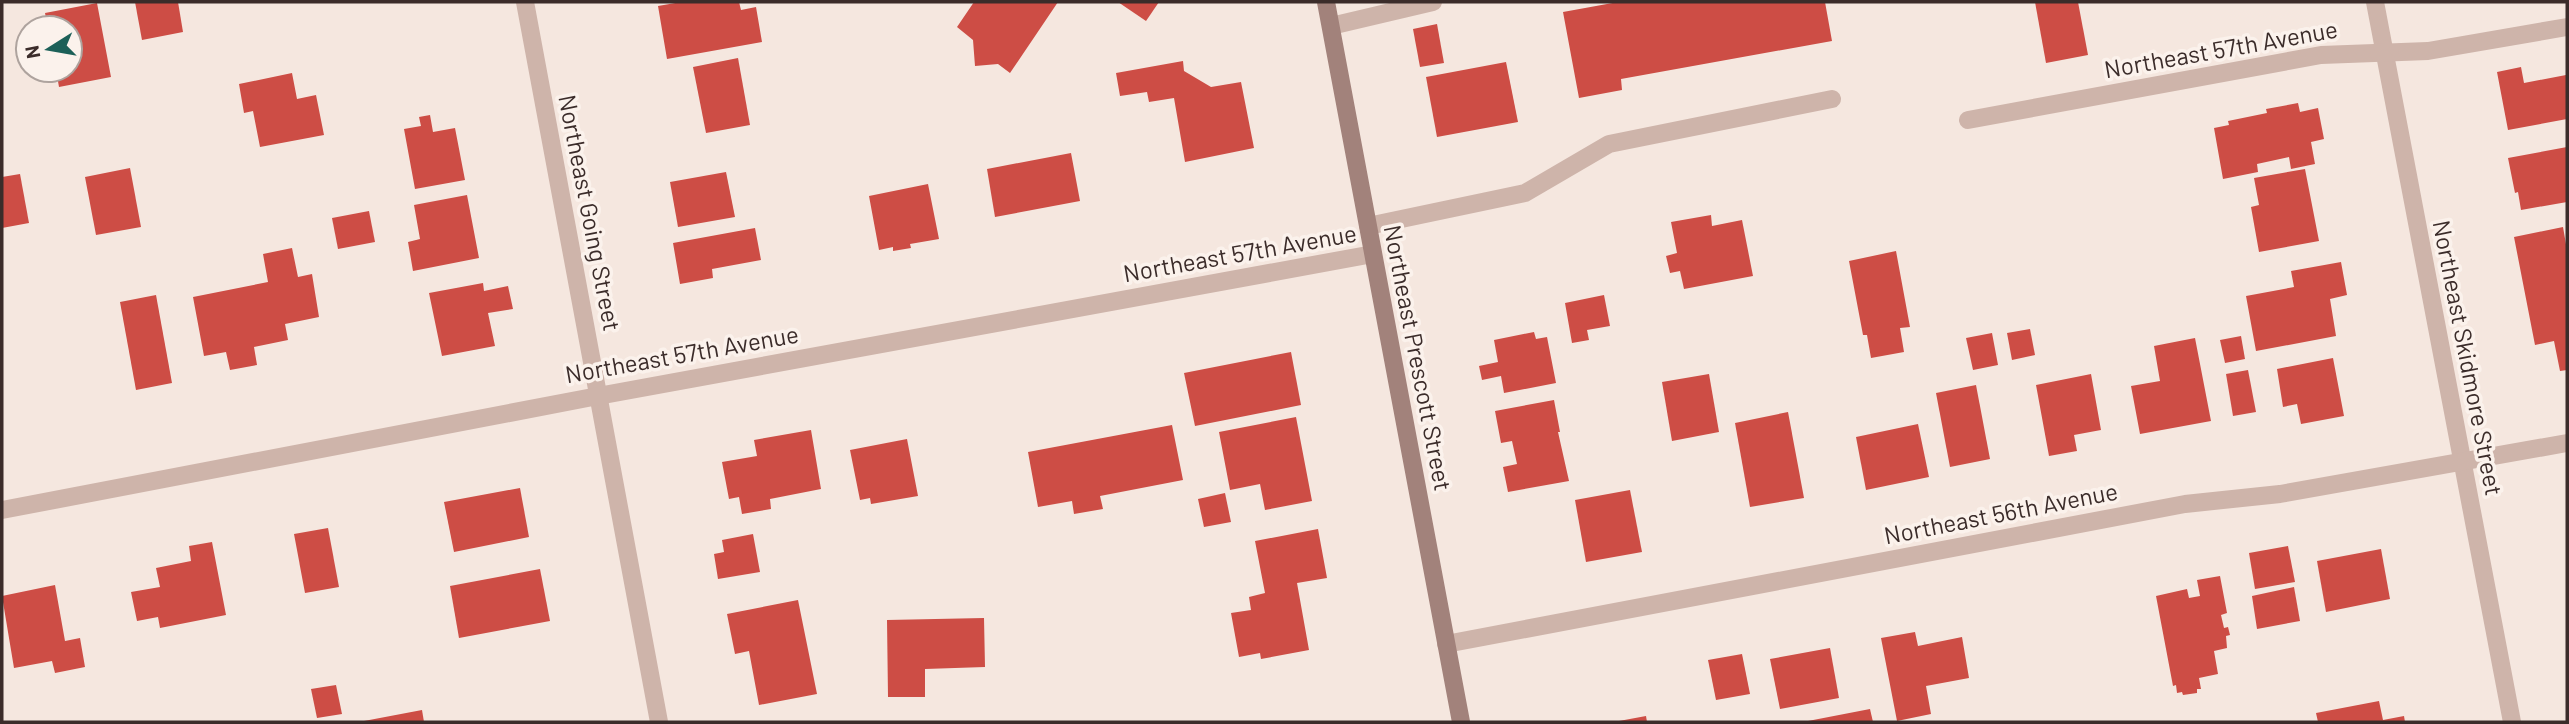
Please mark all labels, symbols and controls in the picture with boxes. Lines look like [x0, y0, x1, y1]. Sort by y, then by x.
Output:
north arrow [14, 14, 84, 84]
street label: Northeast 57th Avenue [2102, 14, 2340, 83]
text: N [19, 44, 44, 61]
street label: Northeast Going Street [553, 92, 628, 333]
street label: Northeast 57th Avenue [1121, 218, 1359, 287]
street label: Northeast Skidmore Street [2428, 218, 2509, 498]
street label: Northeast Prescott Street [1378, 222, 1458, 493]
street label: Northeast 57th Avenue [563, 319, 801, 388]
street label: Northeast 56th Avenue [1881, 476, 2120, 549]

